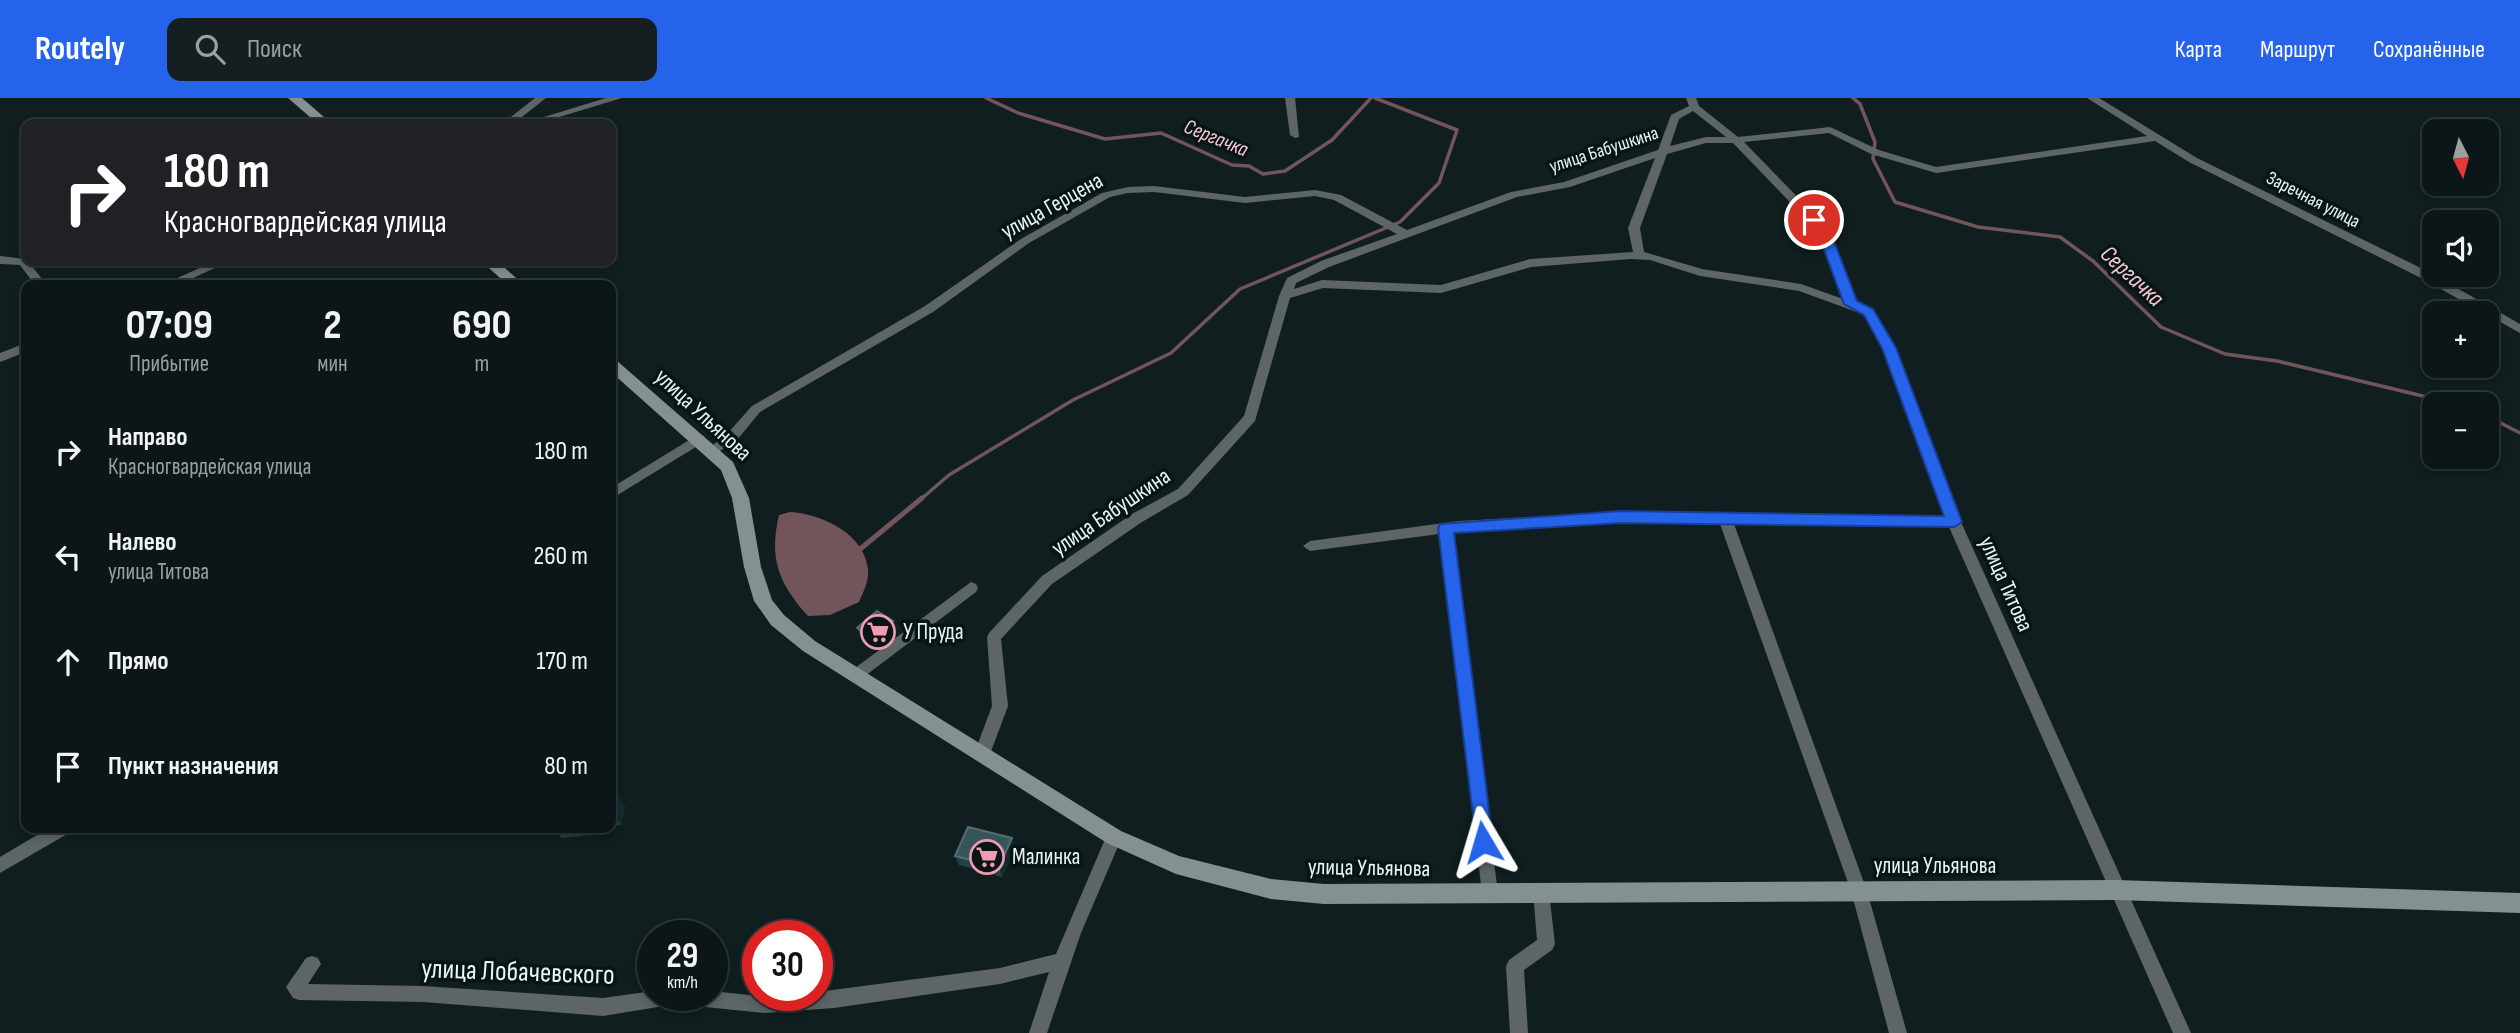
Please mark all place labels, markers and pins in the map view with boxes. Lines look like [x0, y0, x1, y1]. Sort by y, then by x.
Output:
pin [1784, 190, 1844, 250]
supermarket icon: У Пруда [859, 613, 897, 651]
place label: У Пруда [903, 618, 964, 646]
supermarket icon: Малинка [968, 838, 1006, 876]
place label: Малинка [1012, 843, 1080, 871]

